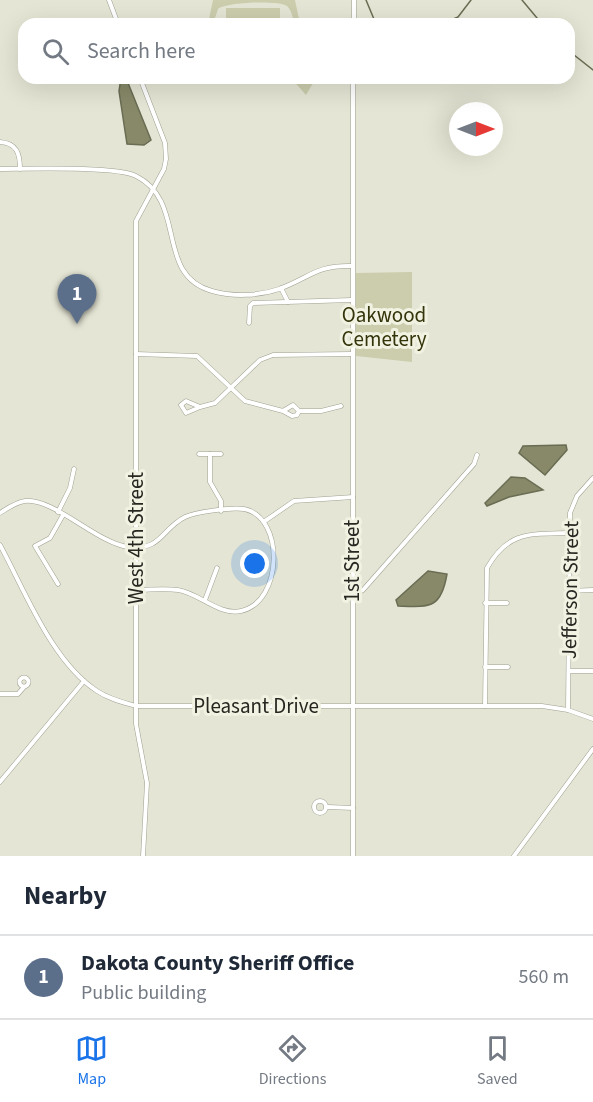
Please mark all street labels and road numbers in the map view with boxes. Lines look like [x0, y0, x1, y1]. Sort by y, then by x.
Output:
street label: West 4th Street [121, 472, 151, 604]
street label: 1st Street [337, 520, 367, 602]
street label: Jefferson Street [554, 521, 586, 659]
street label: Pleasant Drive [193, 691, 319, 721]

